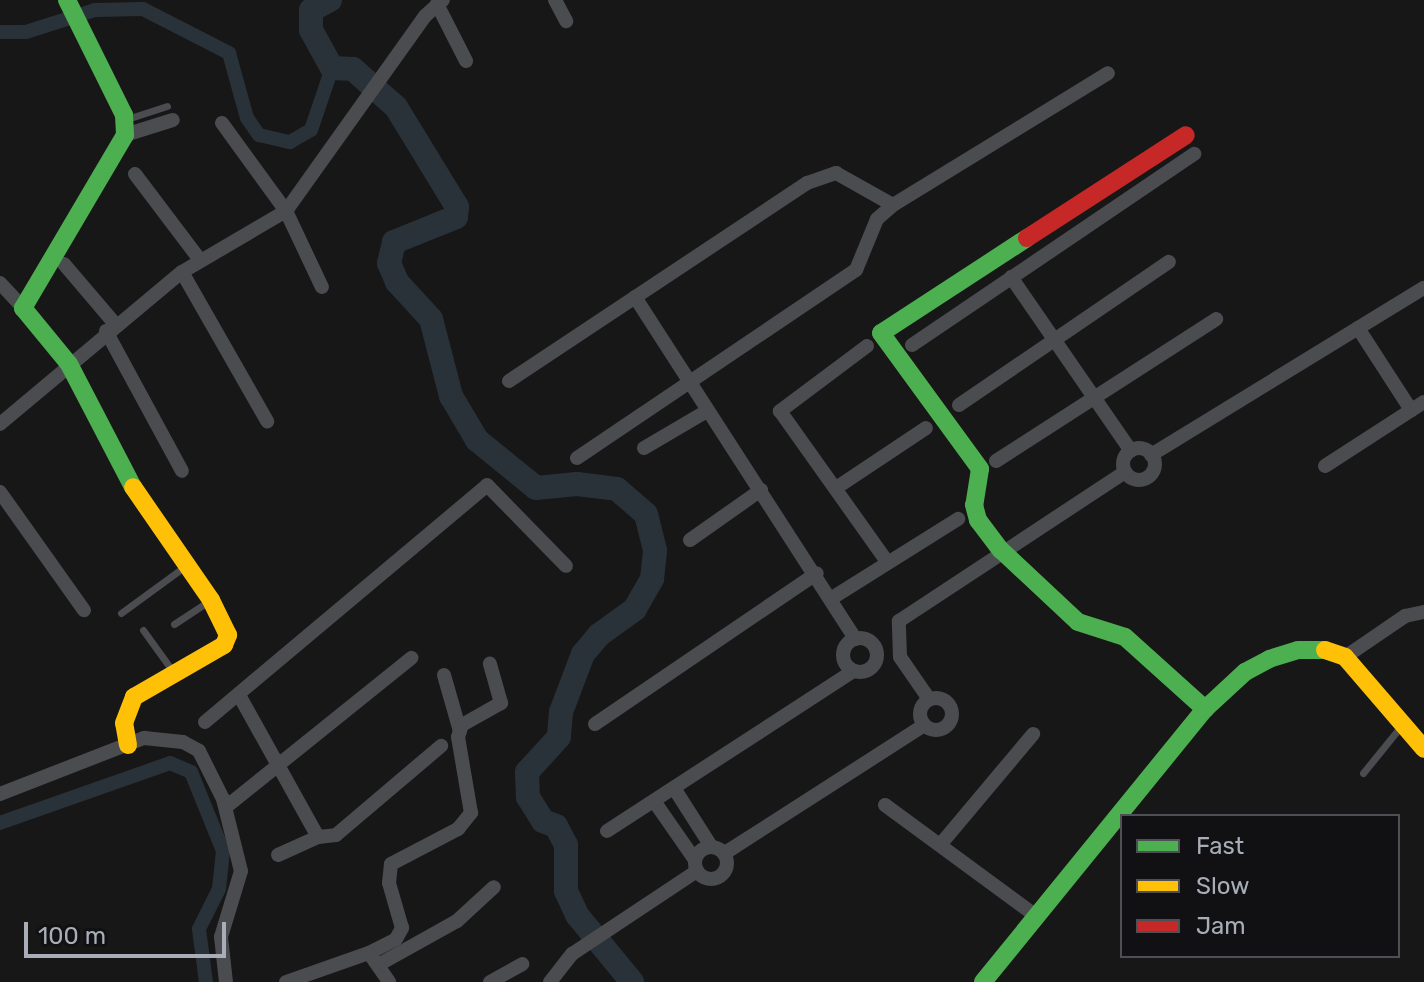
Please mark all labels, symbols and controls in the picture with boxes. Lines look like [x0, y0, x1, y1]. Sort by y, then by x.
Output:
legend [1120, 814, 1400, 958]
text: Fast [1196, 832, 1244, 860]
text: Slow [1196, 872, 1249, 900]
scale bar [28, 906, 230, 956]
text: Jam [1196, 912, 1246, 940]
text: 100 m [38, 922, 106, 950]

